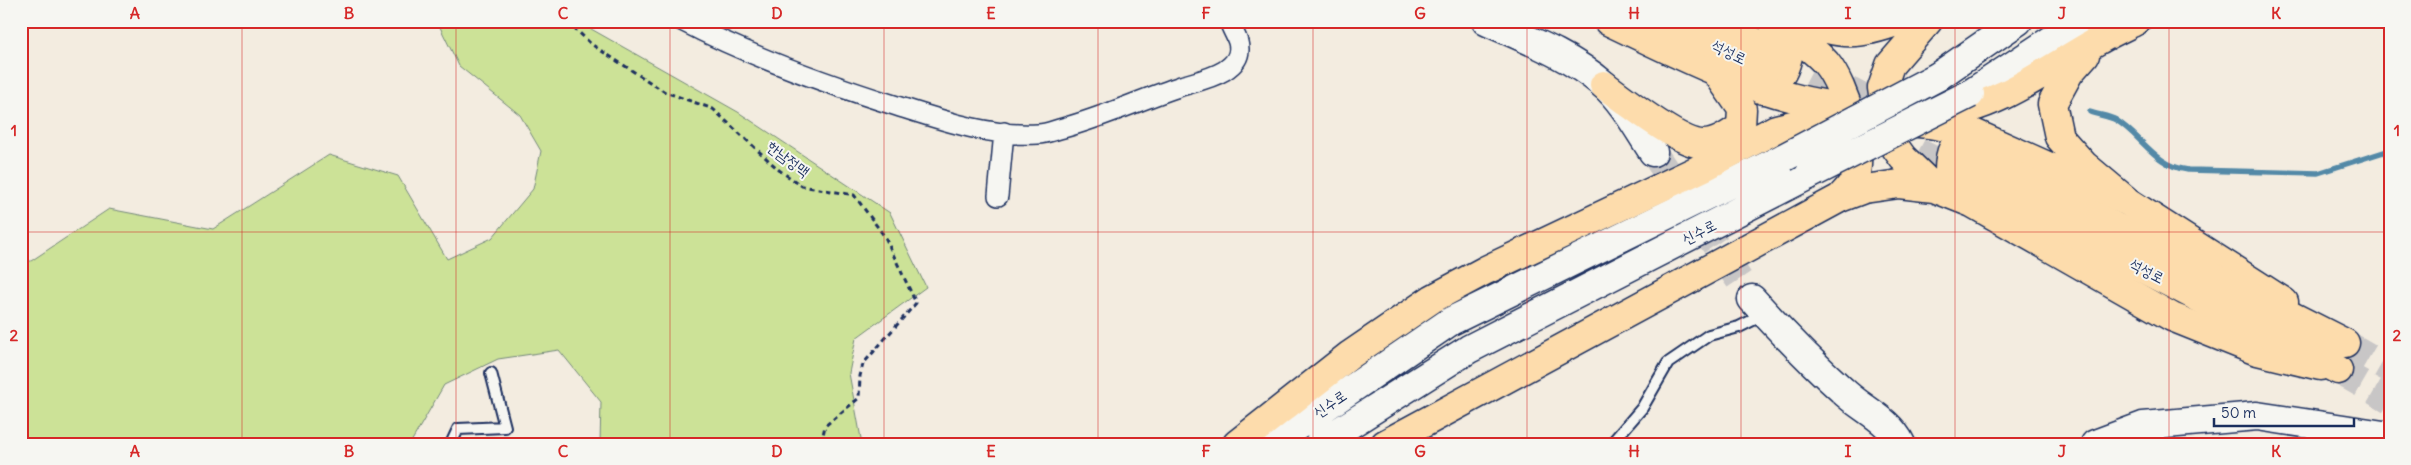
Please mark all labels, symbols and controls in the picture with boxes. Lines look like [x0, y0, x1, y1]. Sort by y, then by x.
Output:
text: A [130, 3, 140, 23]
text: B [344, 3, 355, 23]
text: C [558, 3, 569, 23]
text: D [771, 3, 783, 23]
text: E [986, 3, 996, 23]
text: F [1201, 3, 1211, 23]
text: G [1414, 3, 1426, 23]
text: H [1628, 3, 1640, 23]
text: I [1845, 3, 1852, 23]
text: J [2058, 3, 2067, 23]
text: K [2271, 3, 2281, 23]
street label: 석성로 [1709, 35, 1750, 68]
text: 1 [11, 120, 17, 140]
text: 1 [2394, 120, 2400, 140]
street label: 한남정맥 [763, 136, 813, 181]
street label: 신수로 [1678, 215, 1719, 248]
street label: 석성로 [2127, 254, 2168, 287]
text: 2 [10, 325, 19, 345]
text: 2 [2393, 325, 2402, 345]
street label: 신수로 [1309, 386, 1350, 422]
scale bar [2214, 395, 2354, 427]
text: 50 m [2221, 403, 2256, 422]
text: A [130, 441, 140, 461]
text: B [344, 441, 355, 461]
text: C [558, 441, 569, 461]
text: D [771, 441, 783, 461]
text: E [986, 441, 996, 461]
text: F [1201, 441, 1211, 461]
text: G [1414, 441, 1426, 461]
text: H [1628, 441, 1640, 461]
text: I [1845, 441, 1852, 461]
text: J [2058, 441, 2067, 461]
text: K [2271, 441, 2281, 461]

